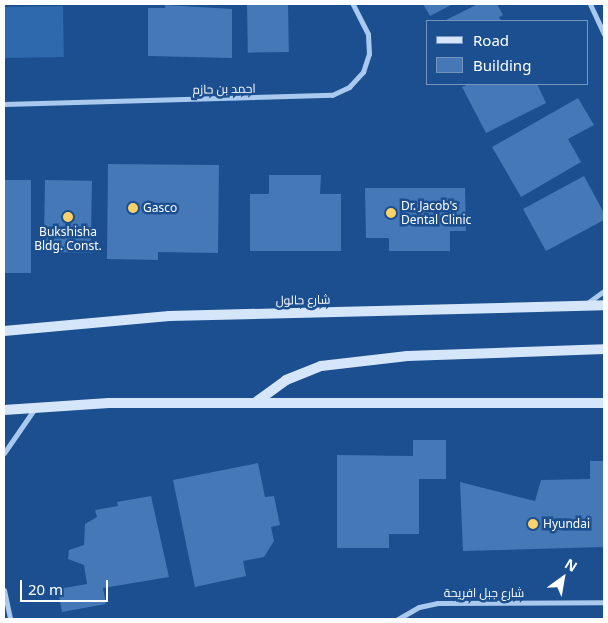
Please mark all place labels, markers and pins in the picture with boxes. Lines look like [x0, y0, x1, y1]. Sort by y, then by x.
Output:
place label: Dr. Jacob's Dental Clinic [401, 199, 471, 227]
place label: Gasco [143, 201, 177, 215]
marker: Gasco [127, 202, 139, 214]
marker: Dr. Jacob's Dental Clinic [385, 207, 397, 219]
marker: Bukshisha Bldg. Const. [62, 211, 74, 223]
place label: Bukshisha Bldg. Const. [34, 225, 102, 253]
place label: Hyundai [543, 517, 590, 531]
marker: Hyundai [527, 518, 539, 530]

